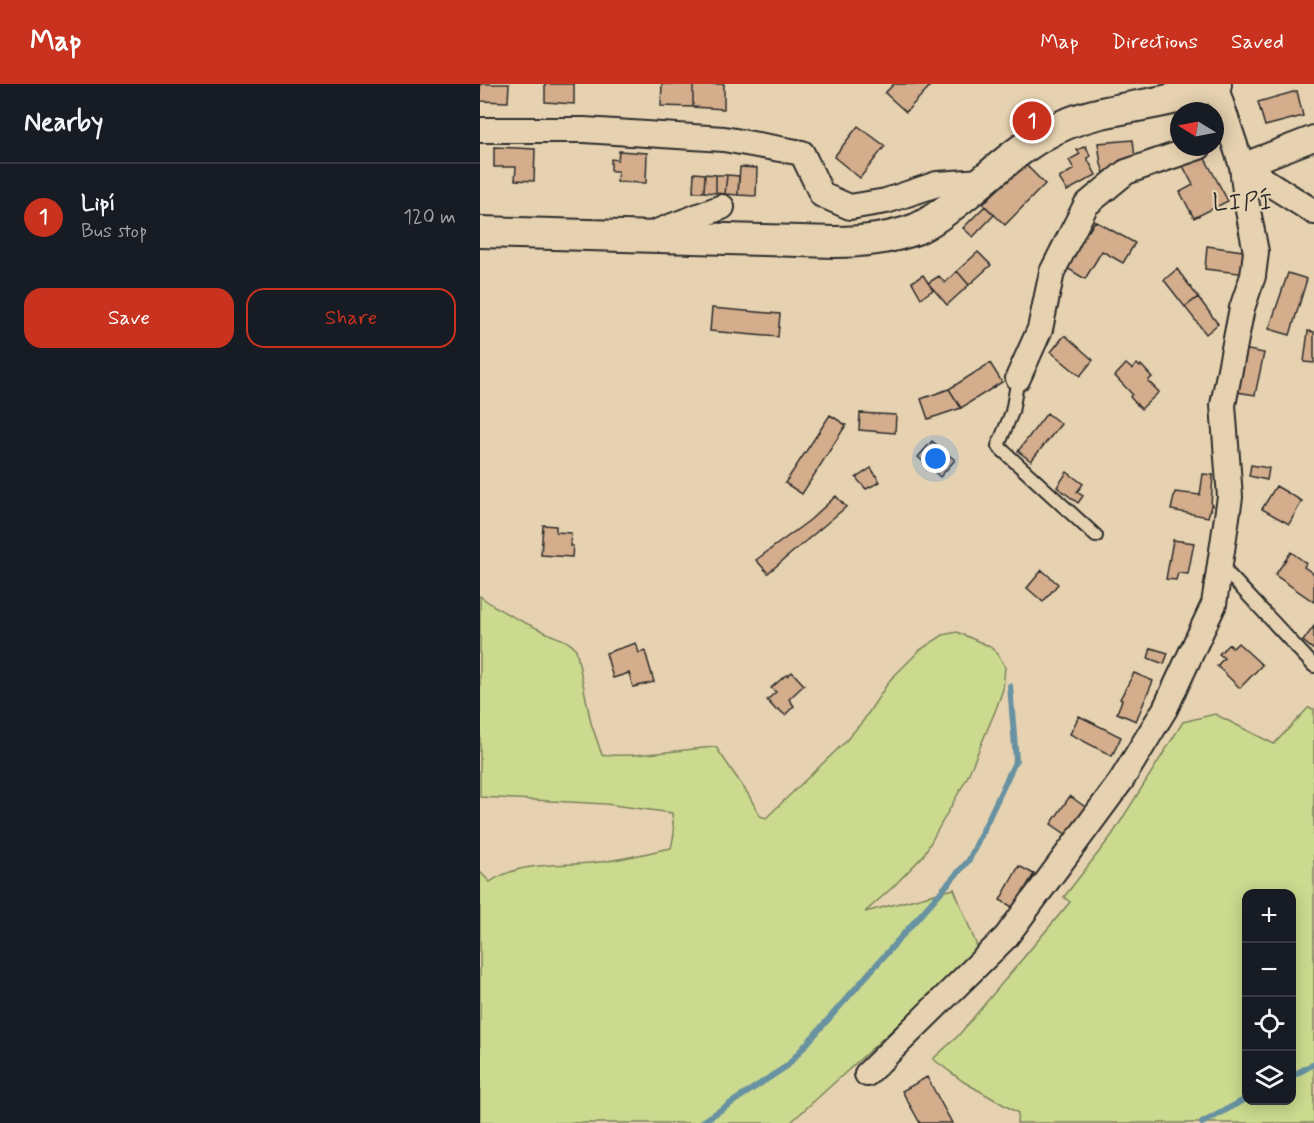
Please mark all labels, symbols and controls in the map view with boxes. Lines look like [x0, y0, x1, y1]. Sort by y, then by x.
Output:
text: Map [30, 24, 81, 61]
text: Map [1040, 28, 1079, 56]
text: Directions [1112, 28, 1198, 56]
text: Saved [1231, 28, 1284, 56]
pin: 1 [1012, 99, 1052, 144]
north arrow [1170, 102, 1224, 156]
text: Nearby [24, 106, 103, 140]
district label: LIPÍ [1212, 187, 1274, 219]
text: Lipí [81, 190, 115, 218]
text: 1 [39, 204, 48, 231]
text: 120 m [403, 204, 456, 231]
text: Bus stop [81, 218, 147, 245]
button: Save [24, 288, 234, 348]
button: Share [246, 288, 456, 348]
your location [921, 444, 950, 473]
map controls [1242, 889, 1296, 1105]
button: + [1242, 889, 1296, 943]
button: − [1242, 943, 1296, 997]
button: locate [1242, 997, 1296, 1051]
button: layers [1242, 1051, 1296, 1105]

